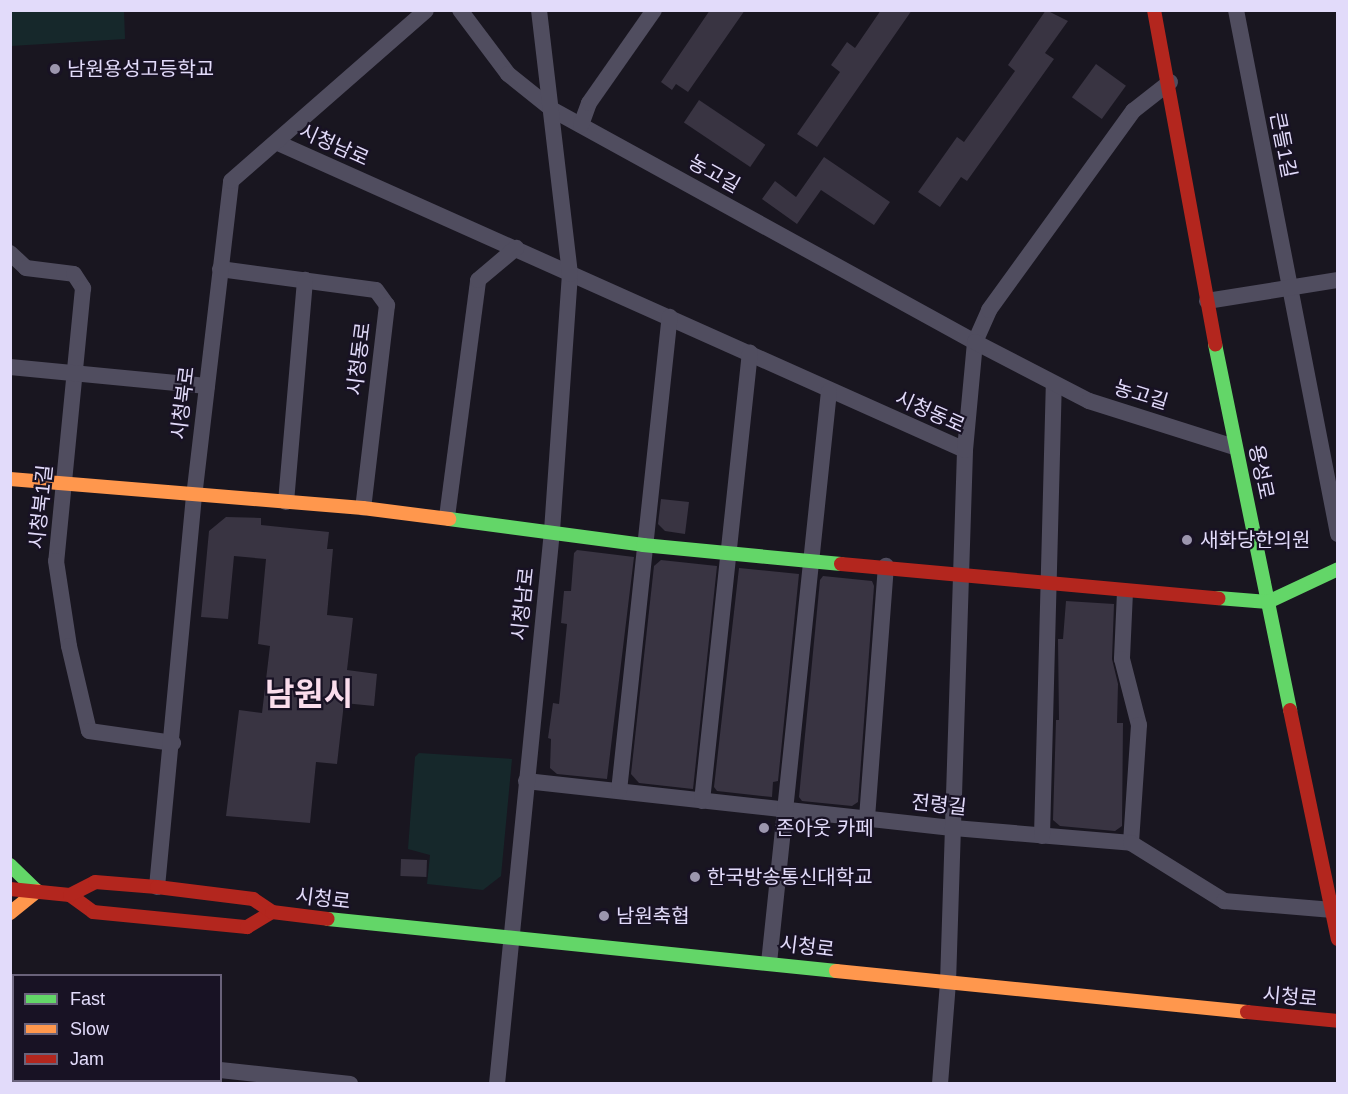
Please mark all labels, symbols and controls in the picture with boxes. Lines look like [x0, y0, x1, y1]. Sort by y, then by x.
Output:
place label: 남원용성고등학교 [67, 57, 214, 81]
marker: 남원용성고등학교 [48, 62, 62, 76]
street label: 큰들1길 [1265, 110, 1301, 180]
street label: 시청남로 [296, 119, 372, 171]
street label: 농고길 [684, 150, 744, 198]
street label: 시청동로 [343, 321, 375, 397]
street label: 시청북로 [167, 365, 199, 441]
street label: 농고길 [1111, 375, 1171, 415]
street label: 시청동로 [892, 386, 968, 438]
street label: 용성로 [1244, 443, 1278, 501]
street label: 시청북1길 [25, 464, 57, 550]
place label: 새화당한의원 [1200, 528, 1310, 552]
marker: 새화당한의원 [1178, 531, 1196, 549]
street label: 시청남로 [507, 566, 539, 642]
district label: 남원시 [265, 675, 353, 713]
street label: 전령길 [910, 790, 968, 820]
place label: 존아웃 카페 [776, 816, 874, 840]
marker: 존아웃 카페 [757, 821, 771, 835]
place label: 한국방송통신대학교 [707, 865, 873, 889]
marker: 한국방송통신대학교 [688, 870, 702, 884]
street label: 시청로 [294, 884, 352, 914]
place label: 남원축협 [616, 904, 690, 928]
marker: 남원축협 [597, 909, 611, 923]
street label: 시청로 [778, 932, 836, 962]
legend [12, 974, 222, 1082]
street label: 시청로 [1261, 983, 1319, 1011]
text: Fast [70, 989, 105, 1009]
text: Slow [70, 1019, 109, 1039]
text: Jam [70, 1049, 104, 1069]

